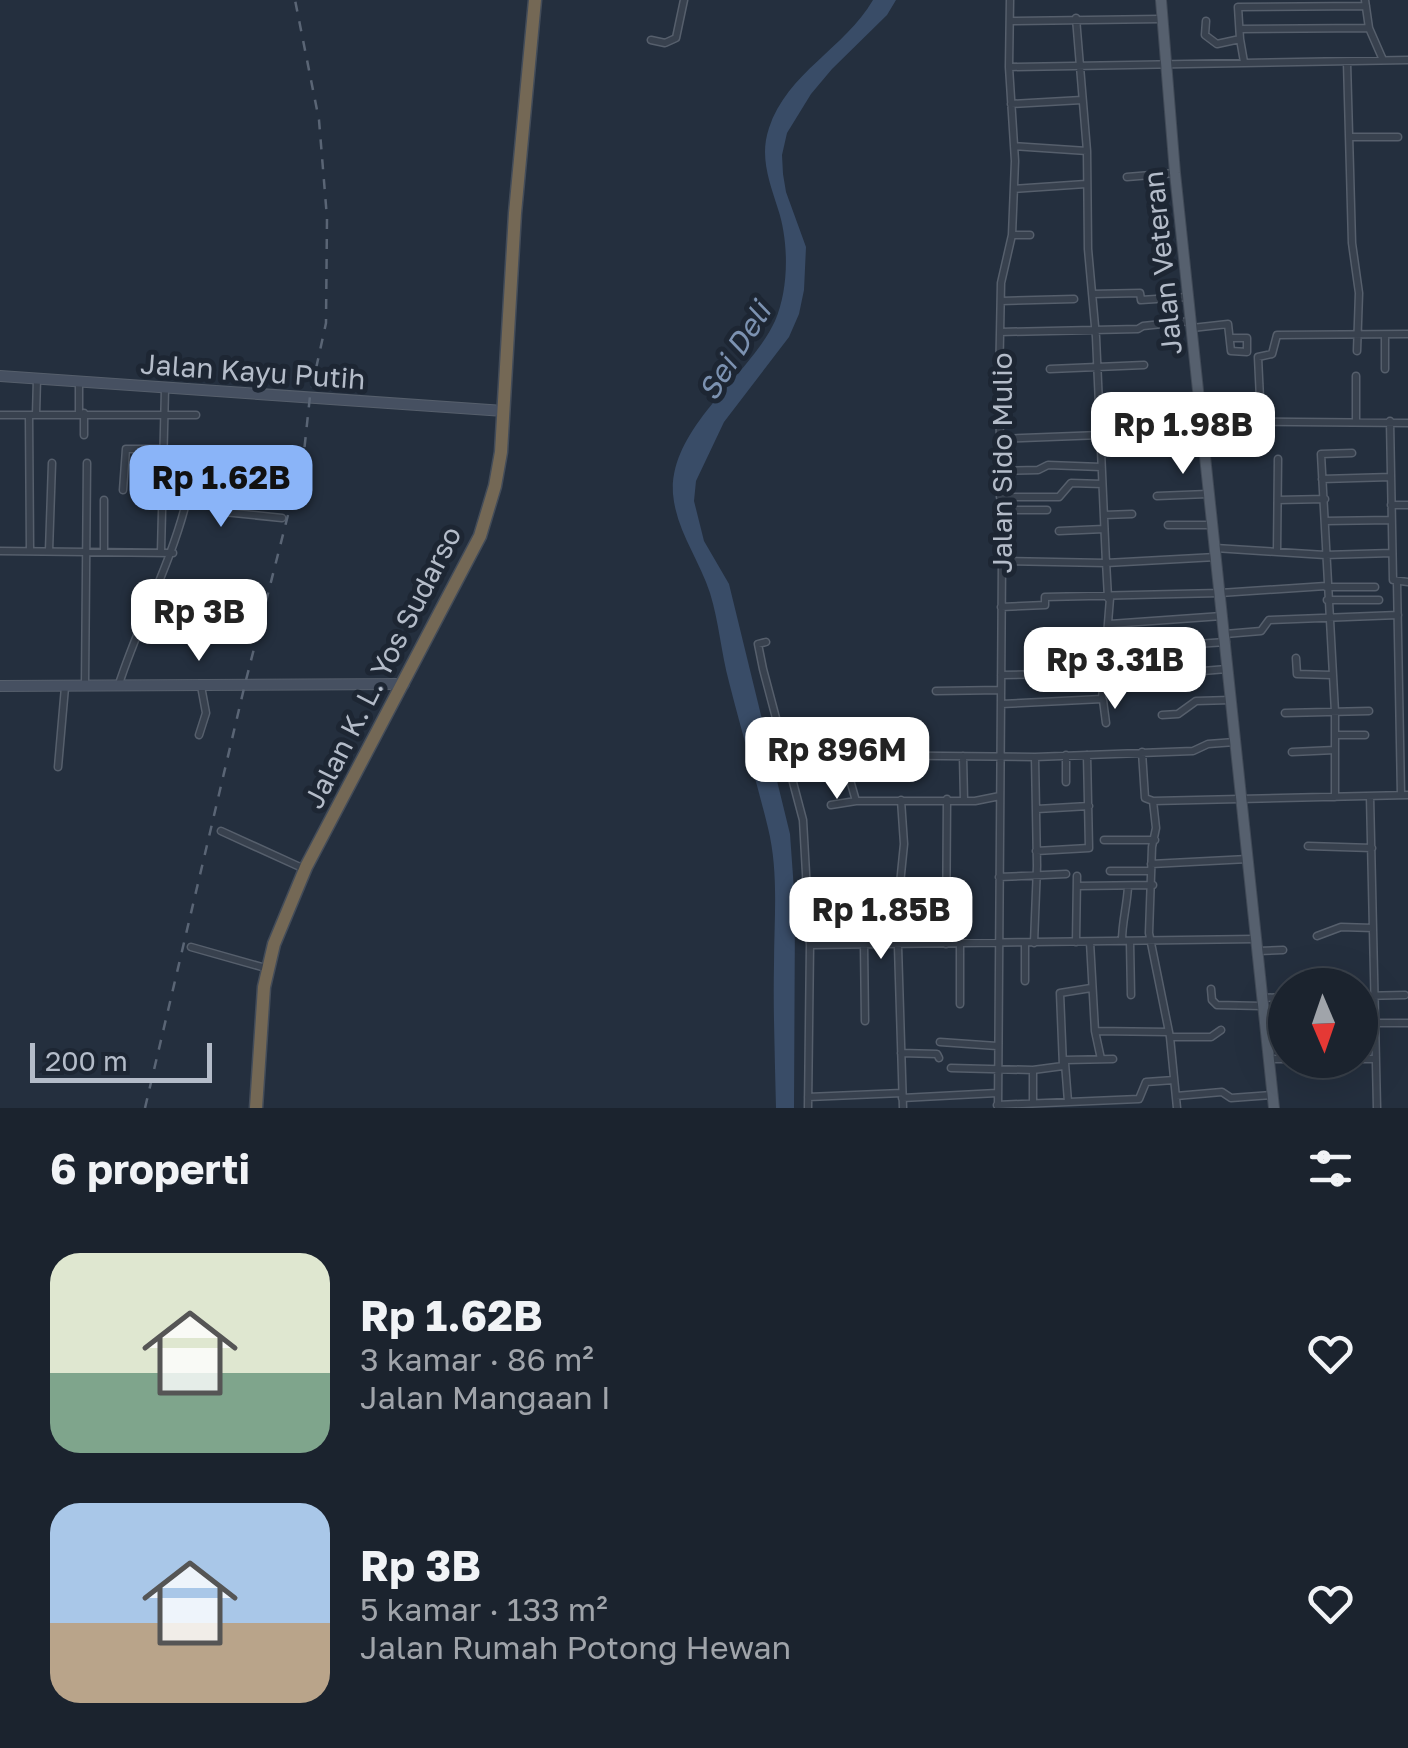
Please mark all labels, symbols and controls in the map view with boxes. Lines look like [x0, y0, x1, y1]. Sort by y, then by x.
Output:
street label: Jalan Veteran [1136, 169, 1188, 357]
water label: Sei Deli [690, 293, 779, 406]
street label: Jalan Kayu Putih [139, 347, 367, 395]
street label: Jalan Sido Mulio [985, 352, 1018, 574]
pin: Rp 1.98B [1080, 392, 1286, 477]
text: Rp 1.98B [1113, 405, 1253, 443]
pin: Rp 1.62B [118, 445, 324, 530]
text: Rp 1.62B [151, 458, 291, 496]
street label: Jalan K. L. Yos Sudarso [297, 521, 467, 813]
pin: Rp 3B [129, 579, 269, 664]
text: Rp 3B [153, 592, 245, 630]
pin: Rp 3.31B [1012, 627, 1218, 712]
text: Rp 3.31B [1046, 640, 1184, 678]
pin: Rp 896M [745, 717, 929, 802]
text: Rp 896M [767, 730, 907, 768]
pin: Rp 1.85B [778, 877, 984, 962]
text: Rp 1.85B [811, 890, 951, 928]
north arrow [1268, 968, 1378, 1078]
map controls [1268, 968, 1378, 1078]
scale bar [30, 1038, 212, 1082]
text: 200 m [45, 1044, 128, 1077]
icon: filters [1303, 1141, 1358, 1196]
text: 6 properti [50, 1143, 250, 1193]
text: Rp 1.62B [360, 1290, 543, 1340]
icon: home [130, 1293, 250, 1413]
icon: heart [1303, 1326, 1358, 1381]
text: 3 kamar · 86 m² [360, 1340, 594, 1378]
text: Jalan Mangaan I [360, 1378, 611, 1416]
text: Rp 3B [360, 1540, 481, 1590]
icon: home [130, 1543, 250, 1663]
icon: heart [1303, 1576, 1358, 1631]
text: 5 kamar · 133 m² [360, 1590, 608, 1628]
text: Jalan Rumah Potong Hewan [360, 1628, 791, 1666]

